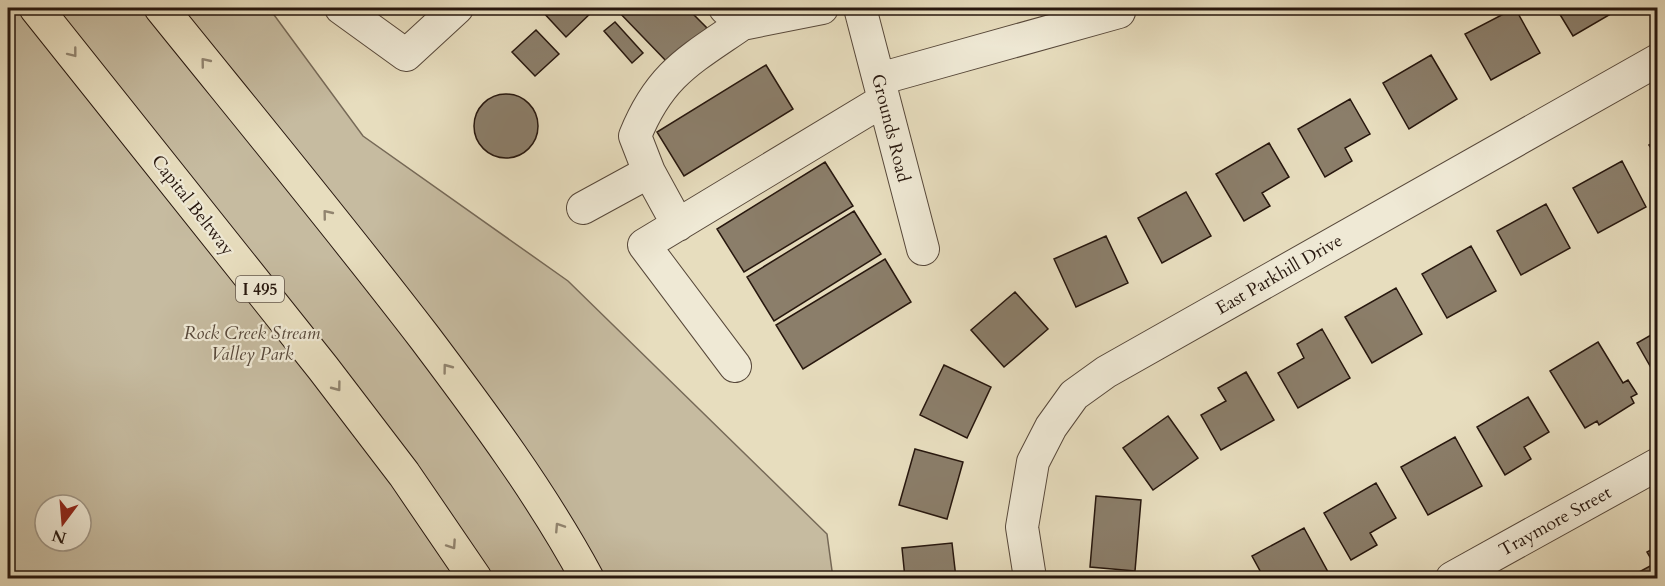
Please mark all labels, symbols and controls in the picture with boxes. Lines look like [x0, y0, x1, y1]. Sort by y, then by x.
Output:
one-way arrow [65, 47, 76, 58]
one-way arrow [201, 58, 212, 69]
street label: Grounds Road [865, 71, 916, 185]
street label: Capital Beltway [145, 150, 240, 261]
one-way arrow [323, 210, 334, 221]
street label: East Parkhill Drive [1211, 228, 1347, 321]
road number: I 495 [236, 276, 284, 302]
park label: Rock Creek Stream Valley Park [184, 321, 321, 367]
one-way arrow [443, 363, 454, 374]
one-way arrow [330, 381, 341, 392]
street label: Traymore Street [1495, 480, 1616, 563]
north arrow [33, 493, 93, 553]
one-way arrow [555, 523, 566, 534]
text: N [49, 524, 69, 549]
one-way arrow [445, 538, 456, 549]

